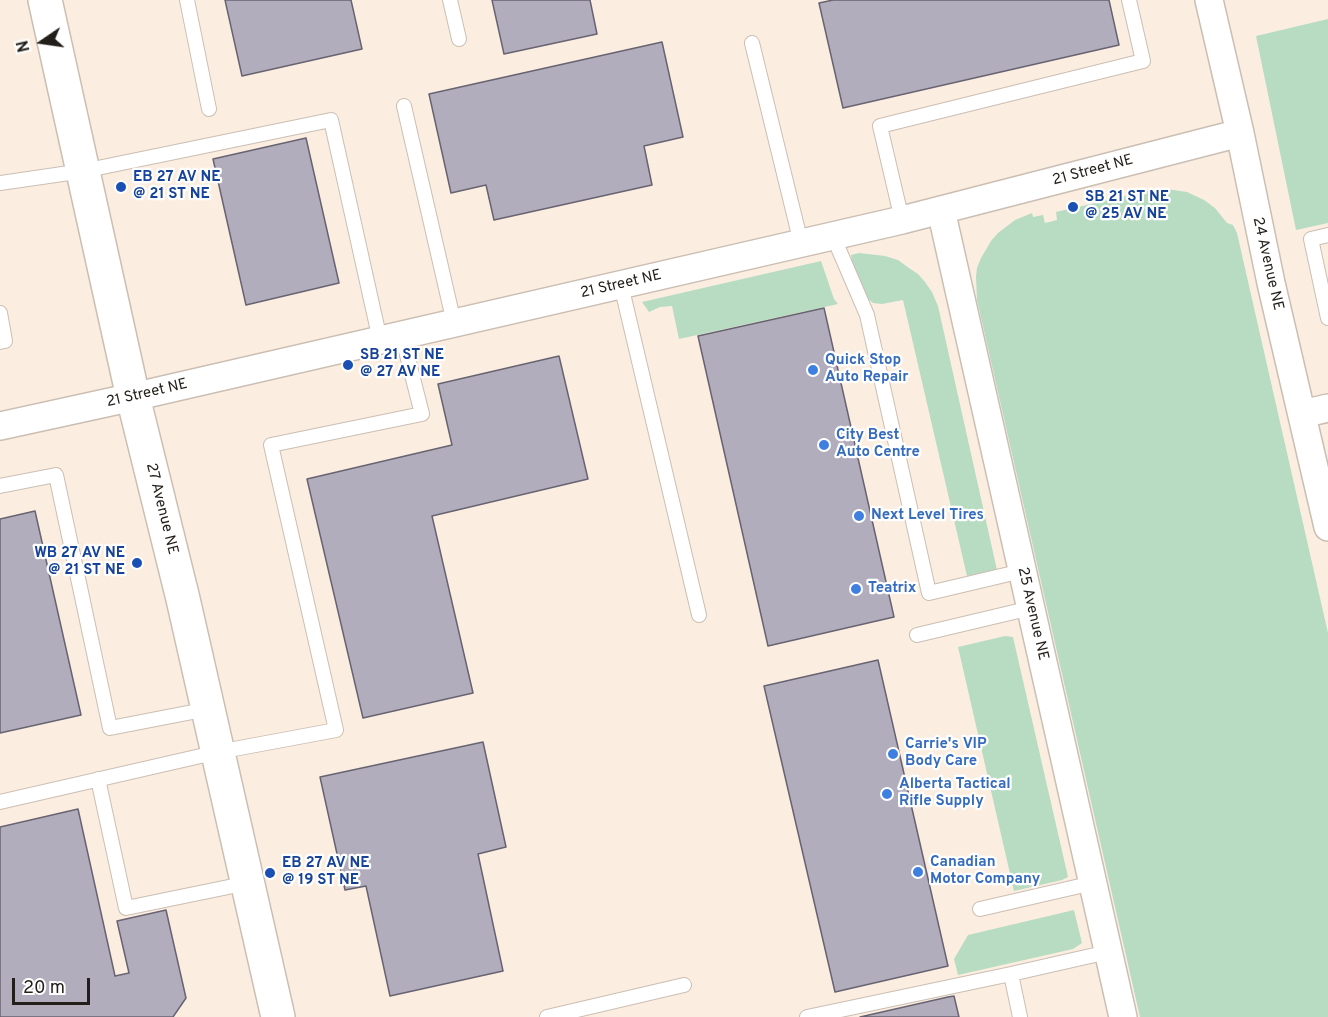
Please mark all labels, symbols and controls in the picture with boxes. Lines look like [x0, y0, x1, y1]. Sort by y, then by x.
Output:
north arrow [12, 12, 72, 72]
text: N [13, 38, 35, 54]
street label: 21 Street NE [1051, 152, 1135, 190]
place label: EB 27 AV NE @ 21 ST NE [133, 169, 221, 204]
marker: EB 27 AV NE @ 21 ST NE [114, 180, 128, 194]
place label: SB 21 ST NE @ 25 AV NE [1085, 189, 1169, 224]
marker: SB 21 ST NE @ 25 AV NE [1066, 200, 1080, 214]
street label: 24 Avenue NE [1248, 216, 1286, 312]
street label: 21 Street NE [579, 267, 663, 303]
place label: SB 21 ST NE @ 27 AV NE [360, 347, 444, 382]
place label: Quick Stop Auto Repair [825, 352, 909, 387]
marker: SB 21 ST NE @ 27 AV NE [341, 358, 355, 372]
marker: Quick Stop Auto Repair [806, 363, 820, 377]
street label: 21 Street NE [105, 376, 189, 412]
place label: City Best Auto Centre [836, 427, 920, 462]
marker: City Best Auto Centre [817, 438, 831, 452]
street label: 27 Avenue NE [141, 461, 181, 557]
place label: Next Level Tires [871, 507, 984, 525]
marker: Next Level Tires [852, 509, 866, 523]
place label: WB 27 AV NE @ 21 ST NE [34, 545, 125, 580]
marker: WB 27 AV NE @ 21 ST NE [130, 556, 144, 570]
street label: 25 Avenue NE [1013, 566, 1051, 662]
place label: Teatrix [868, 580, 916, 598]
marker: Teatrix [849, 582, 863, 596]
place label: Carrie's VIP Body Care [905, 736, 987, 771]
marker: Carrie's VIP Body Care [886, 747, 900, 761]
place label: Alberta Tactical Rifle Supply [899, 776, 1011, 811]
marker: Alberta Tactical Rifle Supply [880, 787, 894, 801]
place label: Canadian Motor Company [930, 854, 1040, 889]
place label: EB 27 AV NE @ 19 ST NE [282, 855, 370, 890]
marker: Canadian Motor Company [911, 865, 925, 879]
marker: EB 27 AV NE @ 19 ST NE [263, 866, 277, 880]
scale bar [15, 966, 93, 1004]
text: 20 m [23, 977, 65, 1000]

